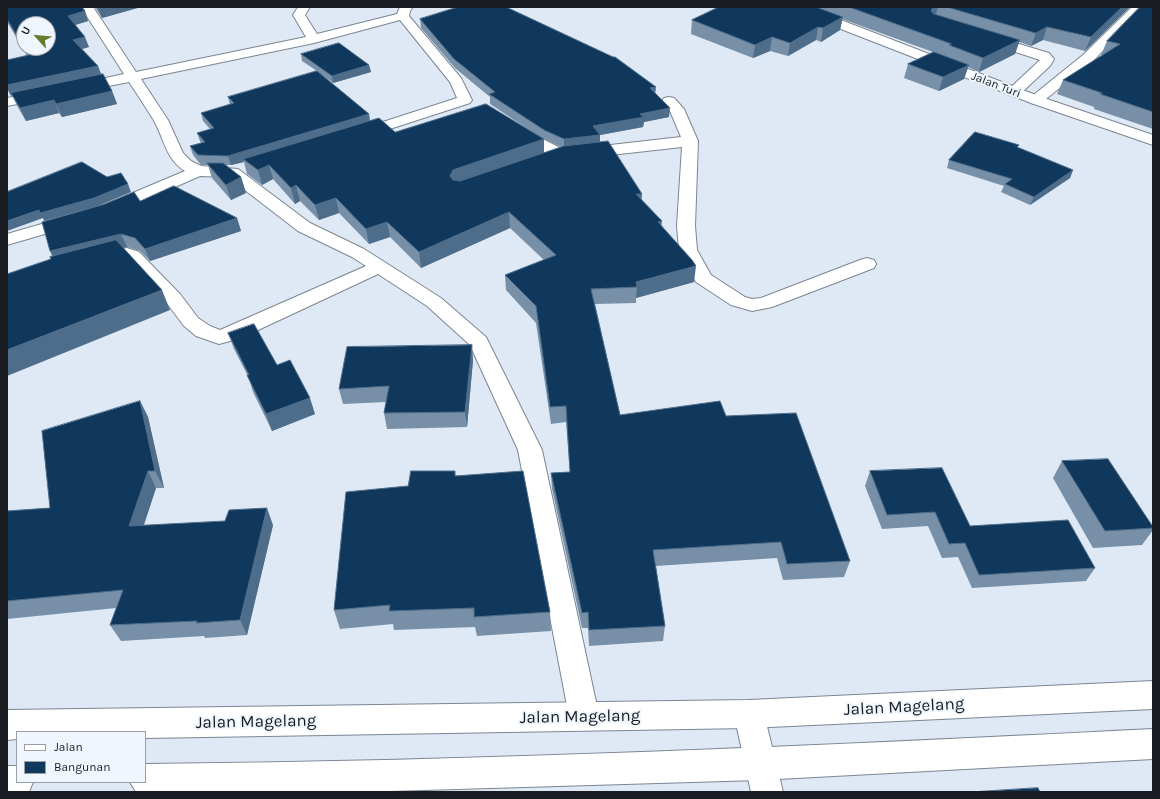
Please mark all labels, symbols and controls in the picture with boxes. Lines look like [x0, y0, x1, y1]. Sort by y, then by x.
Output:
north arrow [16, 16, 56, 56]
text: U [18, 24, 33, 37]
street label: Jalan Turi [969, 69, 1023, 101]
street label: Jalan Magelang [843, 694, 965, 720]
street label: Jalan Magelang [519, 706, 641, 728]
street label: Jalan Magelang [195, 711, 317, 733]
legend [16, 731, 146, 783]
text: Jalan [54, 740, 83, 754]
text: Bangunan [54, 760, 110, 774]

